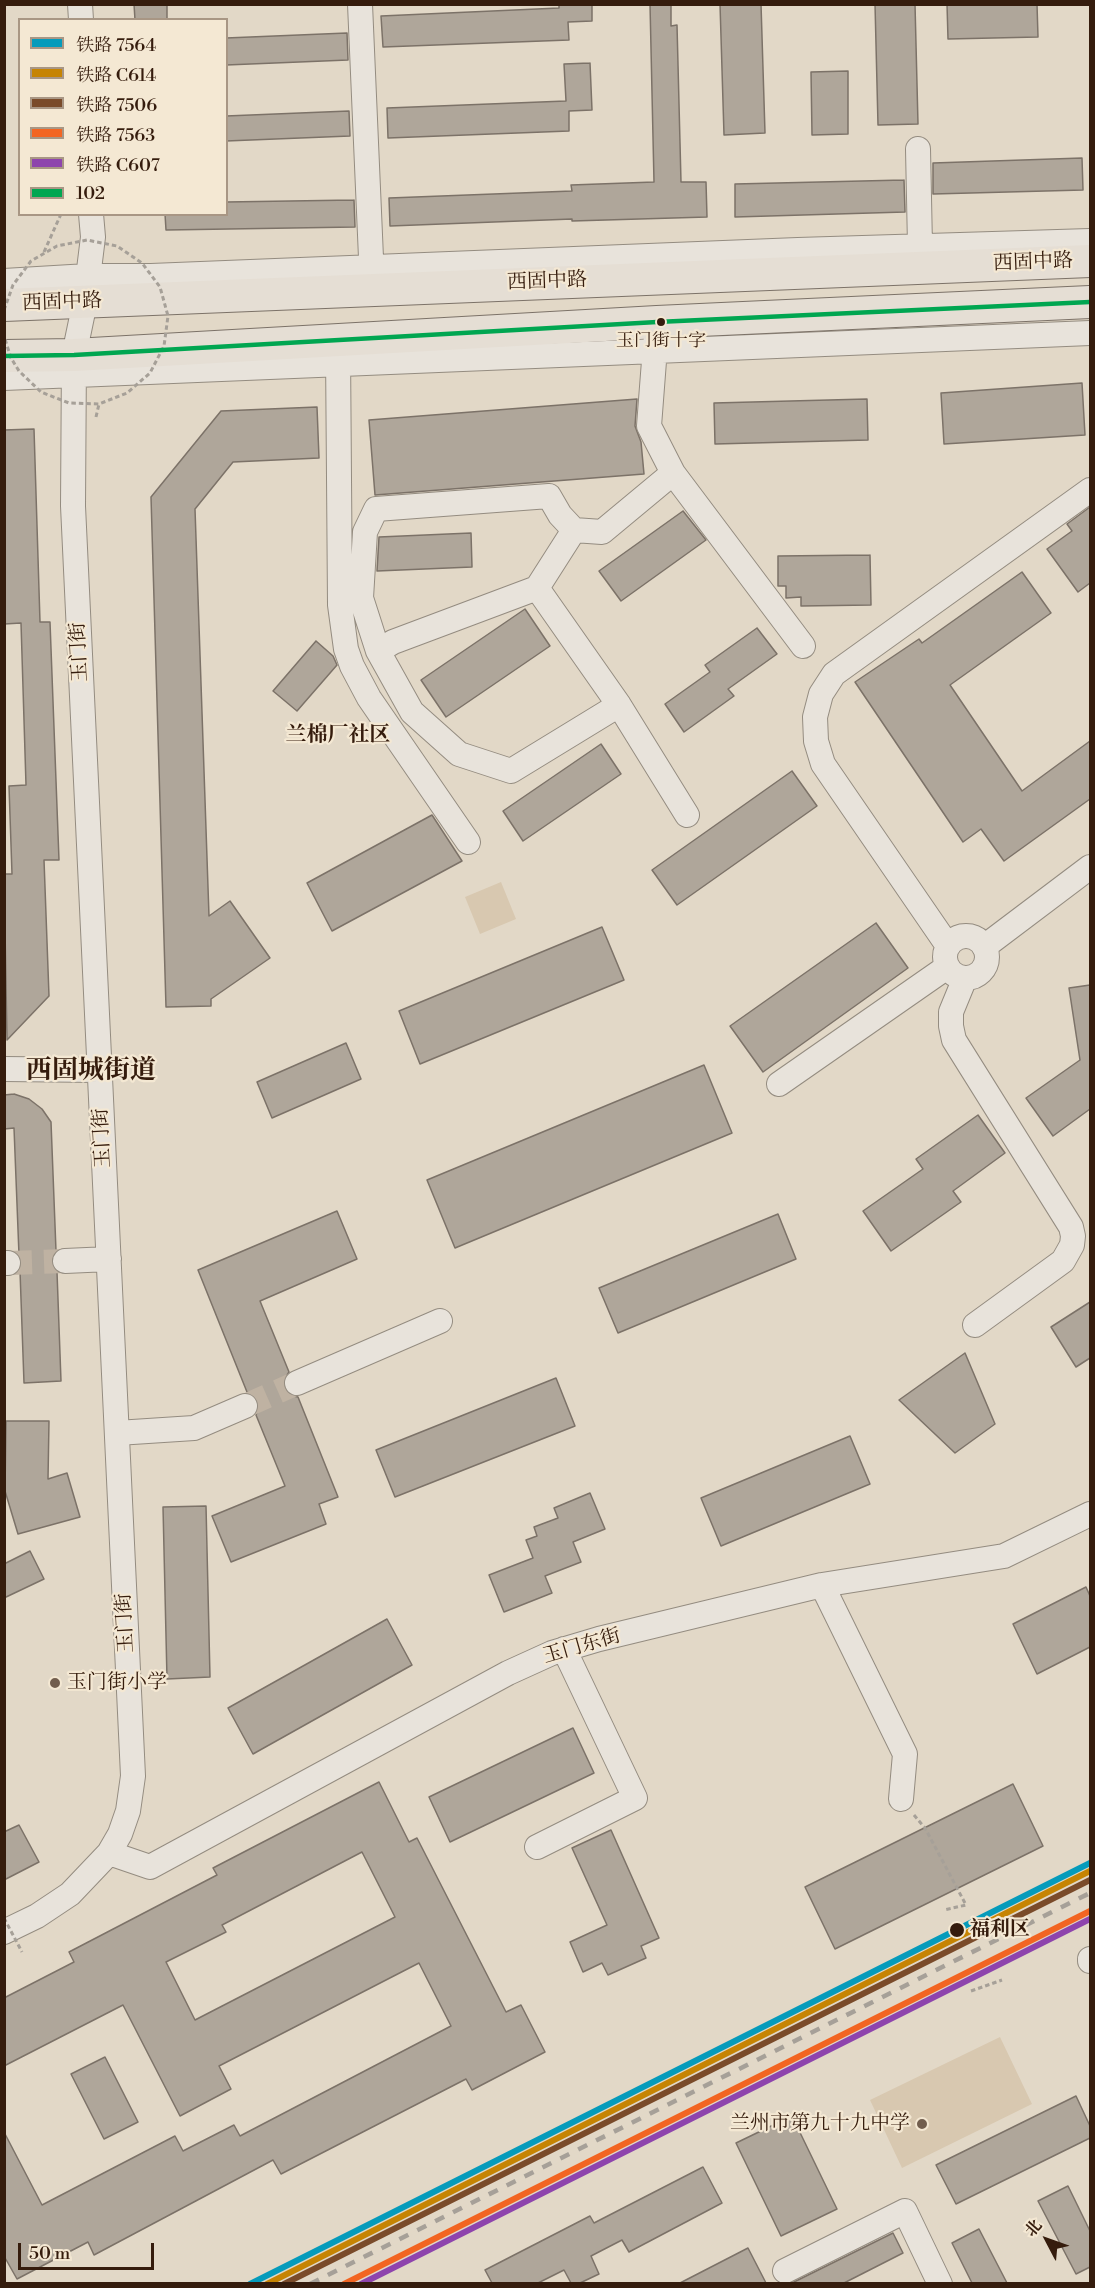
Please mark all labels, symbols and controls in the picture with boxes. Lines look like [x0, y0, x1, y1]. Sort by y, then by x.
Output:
legend [18, 18, 228, 216]
text: 铁路 7564 [76, 34, 156, 57]
text: 铁路 C614 [76, 64, 156, 87]
text: 铁路 7506 [76, 94, 157, 117]
text: 铁路 7563 [76, 124, 155, 147]
text: 铁路 C607 [76, 154, 160, 177]
text: 102 [76, 182, 105, 205]
street label: 西固中路 [993, 250, 1073, 276]
street label: 西固中路 [507, 269, 587, 295]
street label: 西固中路 [22, 290, 102, 316]
marker: 玉门街十字 [655, 316, 667, 328]
place label: 玉门街十字 [616, 331, 706, 353]
street label: 玉门街 [66, 621, 94, 683]
district label: 兰棉厂社区 [286, 723, 390, 749]
district label: 西固城街道 [26, 1056, 156, 1088]
street label: 玉门街 [89, 1107, 117, 1169]
street label: 玉门街 [112, 1592, 140, 1654]
street label: 玉门东街 [540, 1624, 624, 1670]
place label: 玉门街小学 [67, 1671, 167, 1695]
marker: 玉门街小学 [48, 1676, 62, 1690]
place label: 福利区 [970, 1918, 1030, 1942]
marker: 福利区 [948, 1921, 966, 1939]
place label: 兰州市第九十九中学 [730, 2112, 910, 2136]
marker: 兰州市第九十九中学 [915, 2117, 929, 2131]
north arrow [1017, 2210, 1077, 2270]
text: 北 [1021, 2216, 1046, 2241]
scale bar [21, 2231, 158, 2269]
text: 50 m [29, 2242, 70, 2265]

